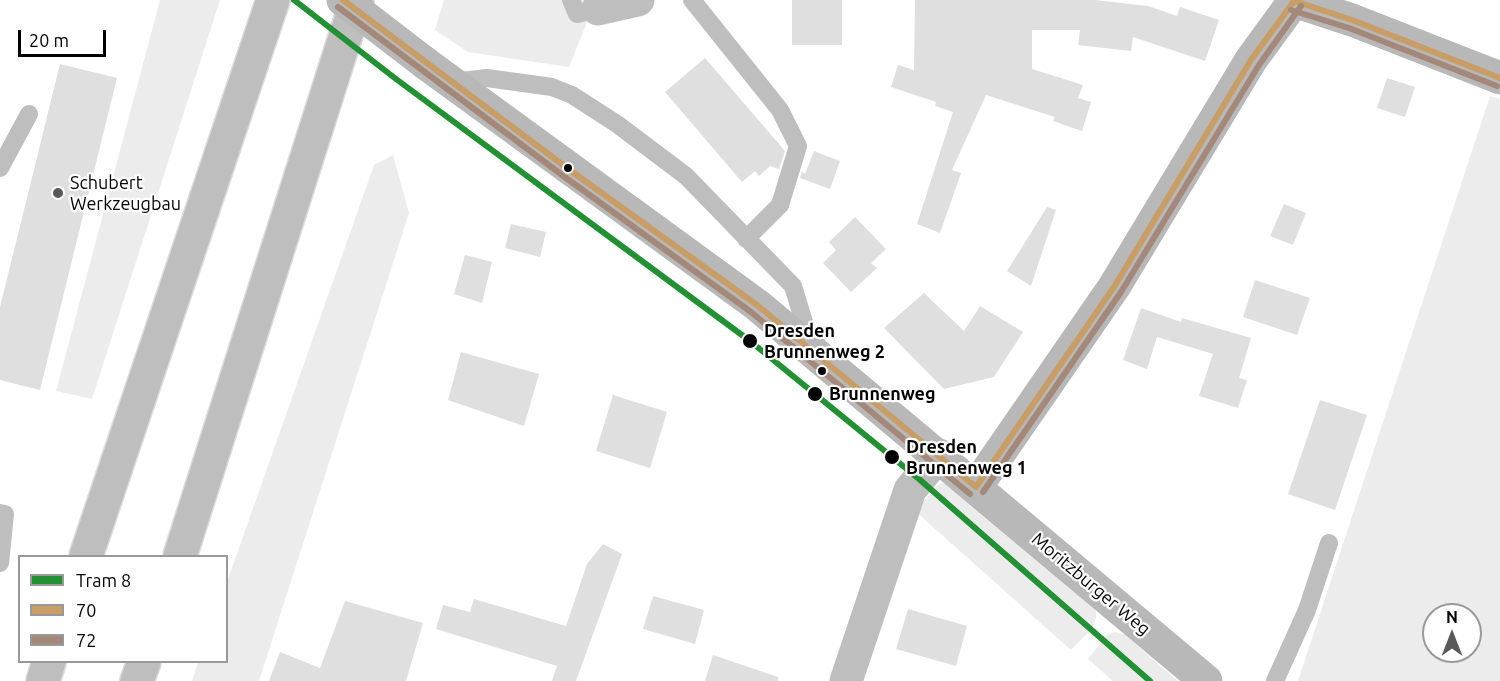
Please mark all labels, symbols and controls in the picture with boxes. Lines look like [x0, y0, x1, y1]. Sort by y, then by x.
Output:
scale bar [21, 18, 110, 56]
text: 20 m [29, 30, 69, 50]
unlabelled marker [562, 162, 574, 174]
place label: Schubert Werkzeugbau [70, 172, 181, 214]
marker: Schubert Werkzeugbau [51, 186, 65, 200]
place label: Dresden Brunnenweg 2 [764, 320, 885, 362]
marker: Dresden Brunnenweg 2 [741, 332, 759, 350]
unlabelled marker [816, 365, 828, 377]
place label: Brunnenweg [829, 383, 936, 405]
marker: Brunnenweg [806, 385, 824, 403]
place label: Dresden Brunnenweg 1 [906, 436, 1027, 478]
marker: Dresden Brunnenweg 1 [883, 448, 901, 466]
street label: Moritzburger Weg [1027, 528, 1155, 640]
legend [18, 555, 228, 663]
text: Tram 8 [76, 570, 131, 590]
text: 70 [76, 600, 96, 620]
north arrow [1422, 603, 1482, 663]
text: N [1446, 608, 1458, 626]
text: 72 [76, 630, 96, 650]

